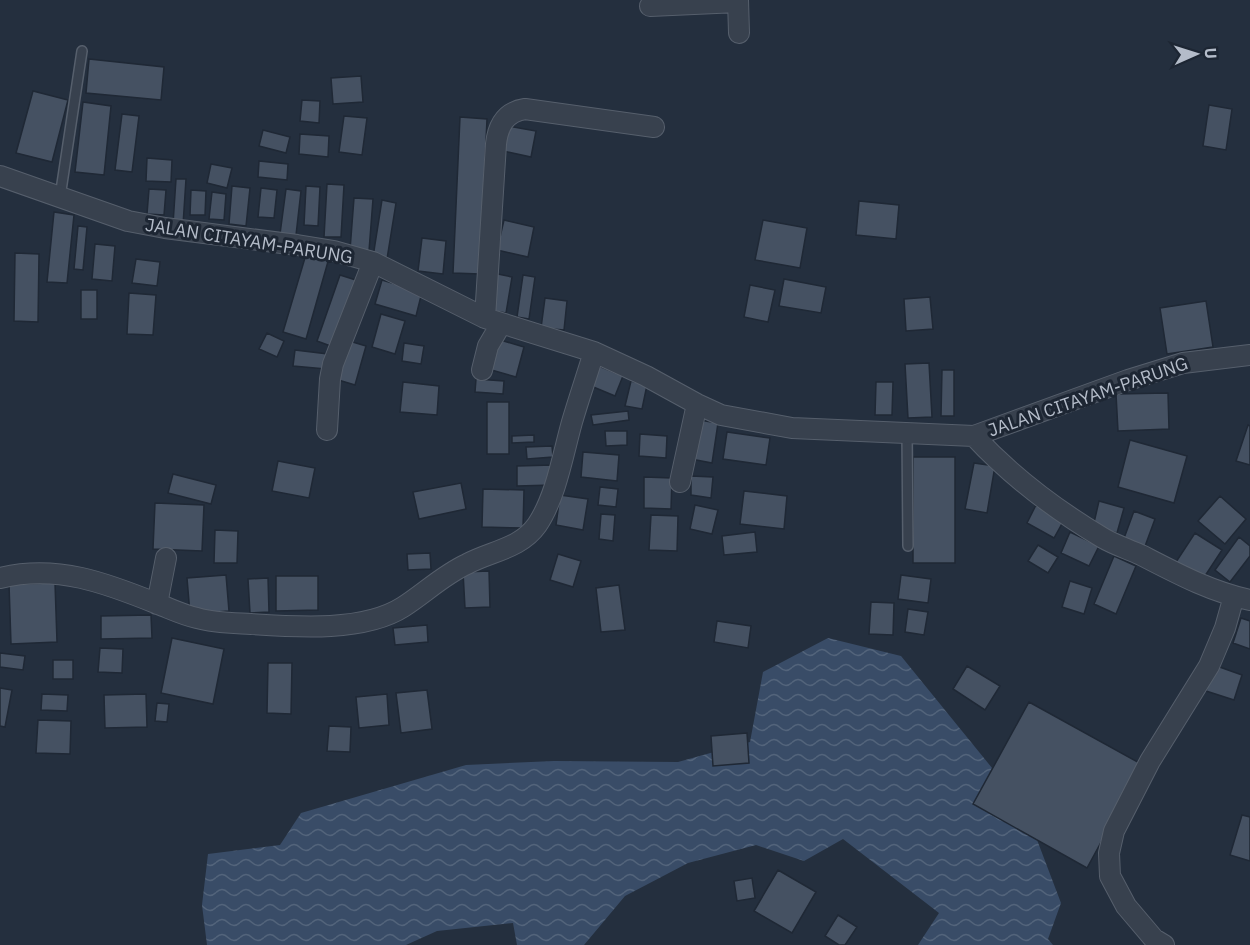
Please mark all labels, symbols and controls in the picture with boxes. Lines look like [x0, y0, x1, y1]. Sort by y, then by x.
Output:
north arrow [1166, 24, 1226, 84]
text: U [1201, 47, 1221, 59]
street label: JALAN CITAYAM-PARUNG [144, 213, 354, 268]
street label: JALAN CITAYAM-PARUNG [985, 351, 1191, 442]

